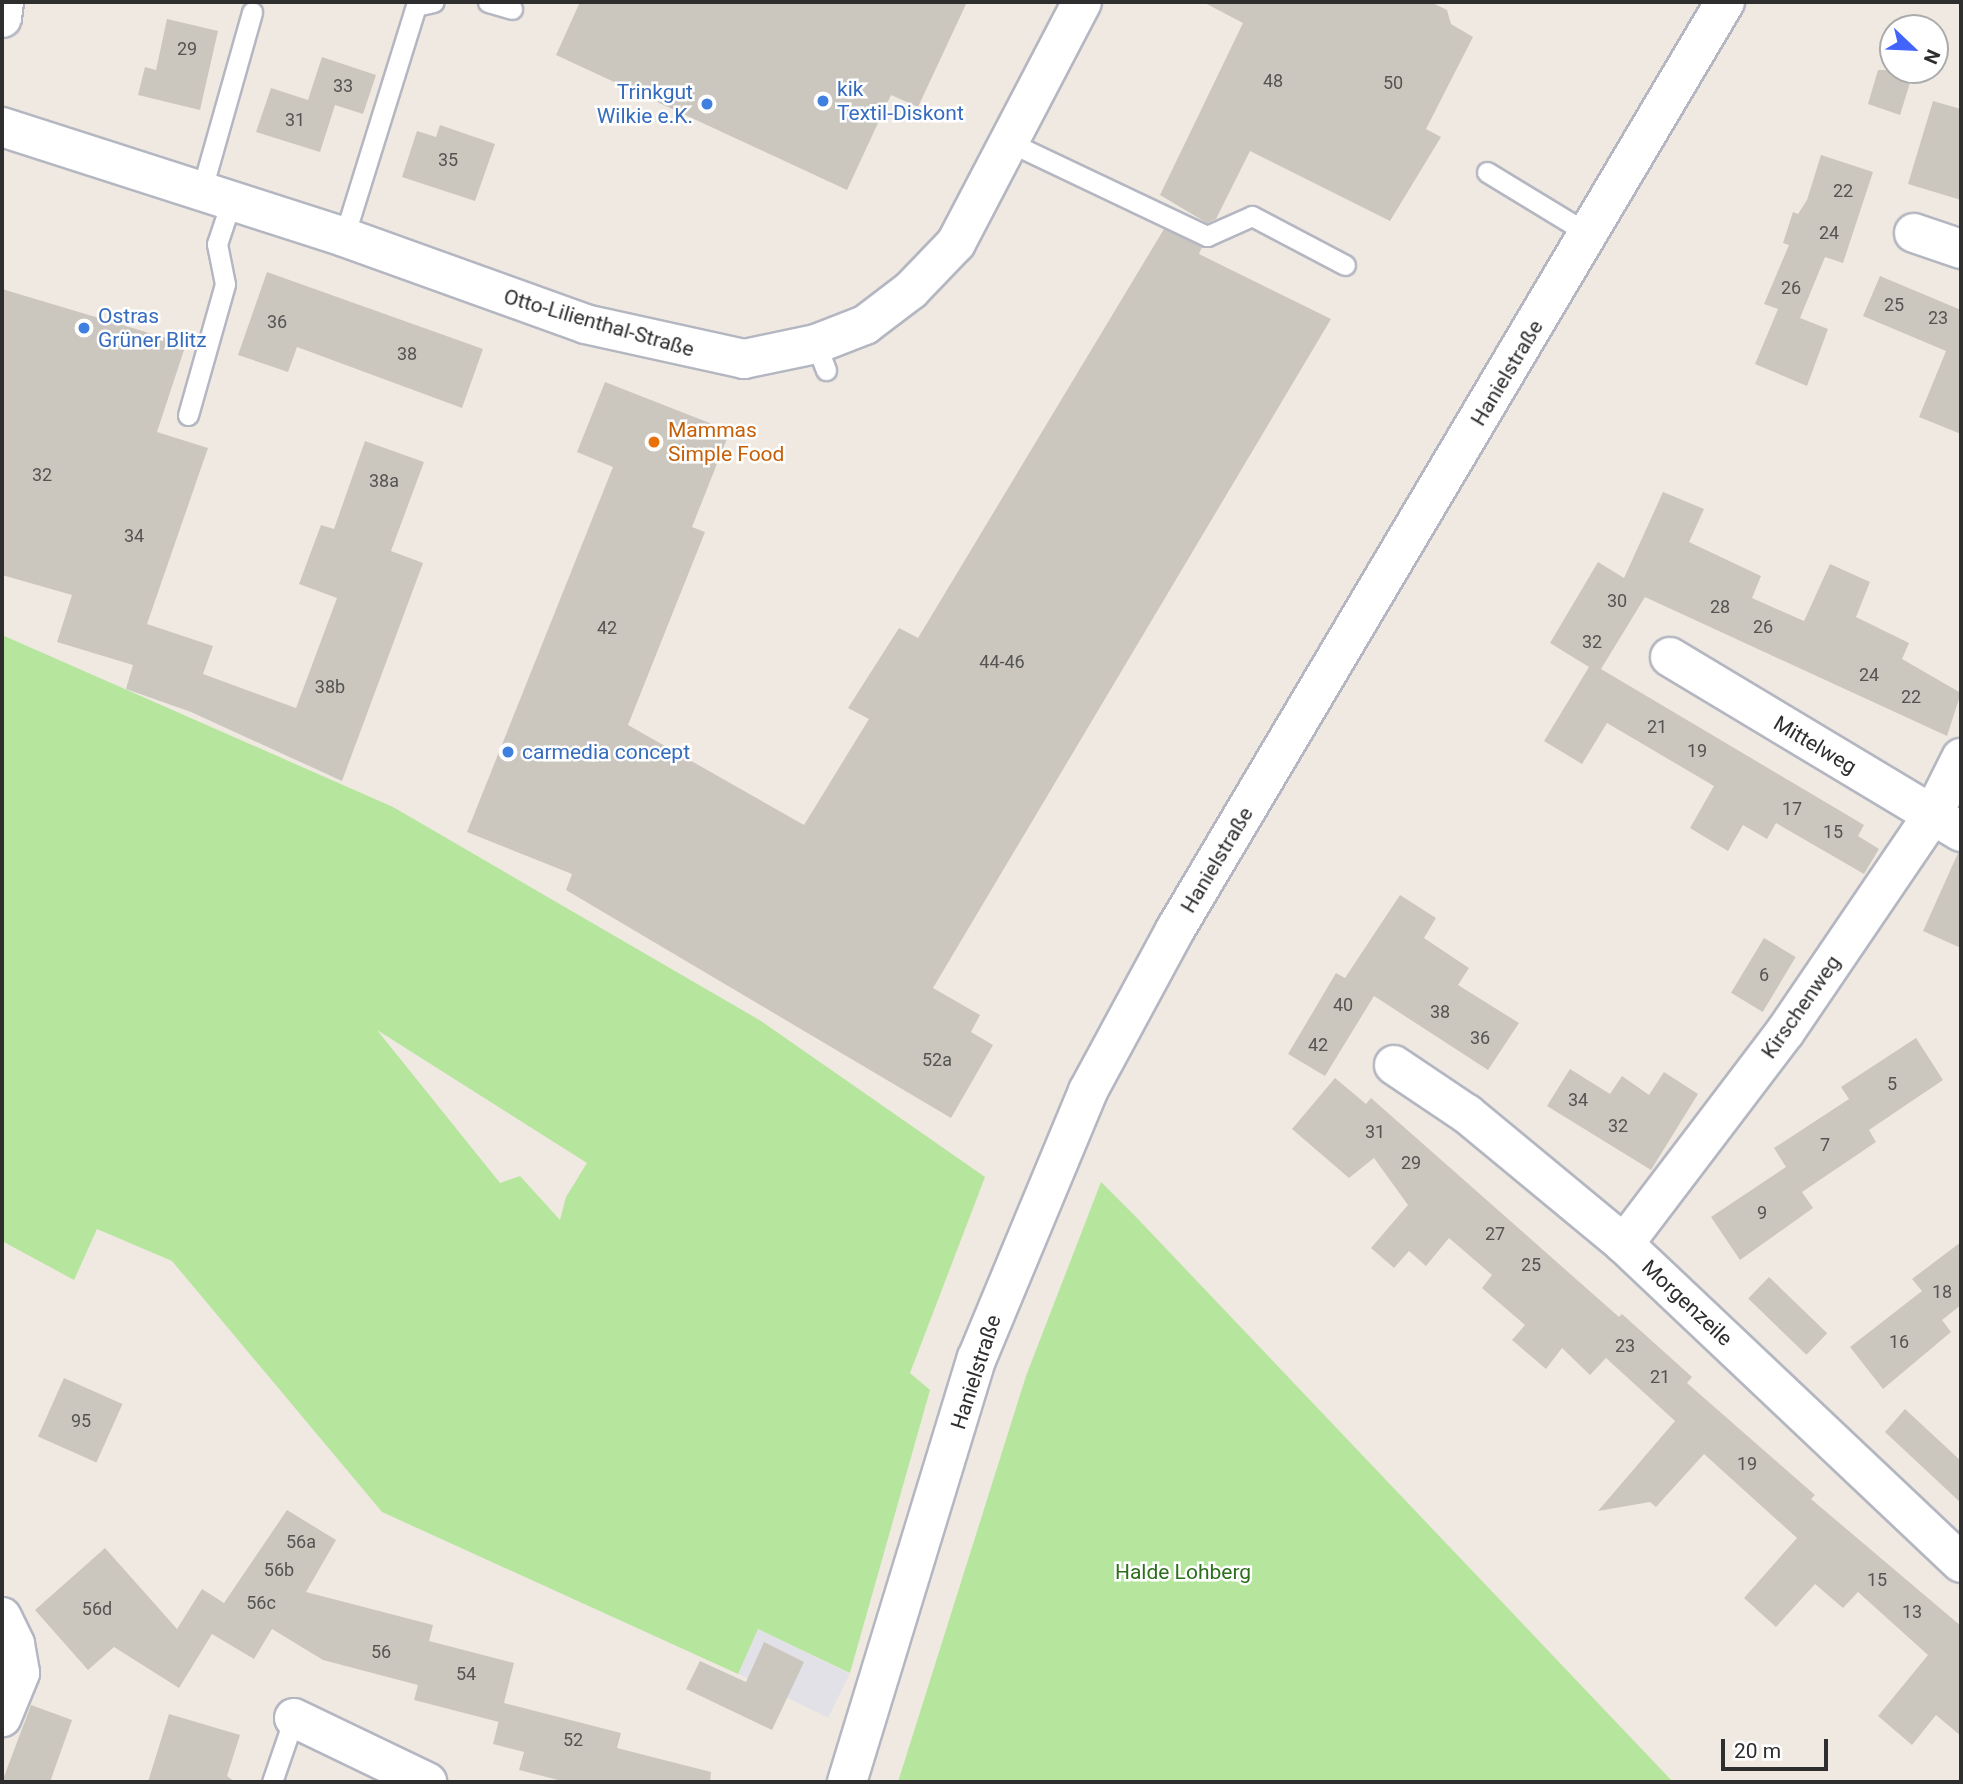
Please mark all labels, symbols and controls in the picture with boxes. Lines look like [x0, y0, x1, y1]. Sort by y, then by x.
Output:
north arrow [1879, 14, 1949, 84]
house number: 29 [177, 38, 197, 60]
text: N [1919, 46, 1945, 67]
house number: 48 [1263, 70, 1283, 92]
house number: 50 [1383, 72, 1403, 94]
house number: 33 [333, 75, 353, 97]
place label: kik Textil-Diskont [837, 76, 964, 126]
place label: Trinkgut Wilkie e.K. [597, 79, 693, 129]
marker: kik Textil-Diskont [815, 93, 831, 109]
marker: Trinkgut Wilkie e.K. [699, 96, 715, 112]
house number: 31 [285, 109, 305, 131]
house number: 35 [438, 149, 458, 171]
house number: 22 [1833, 180, 1853, 202]
house number: 24 [1819, 222, 1839, 244]
house number: 26 [1781, 277, 1801, 299]
street label: Otto-Lilienthal-Straße [501, 284, 697, 362]
house number: 25 [1884, 294, 1904, 316]
place label: Ostras Grüner Blitz [98, 303, 207, 353]
house number: 23 [1928, 307, 1948, 329]
house number: 36 [267, 311, 287, 333]
street label: Hanielstraße [1466, 316, 1548, 430]
marker: Ostras Grüner Blitz [76, 320, 92, 336]
house number: 38 [397, 343, 417, 365]
place label: Mammas Simple Food [668, 417, 784, 467]
marker: Mammas Simple Food [646, 434, 662, 450]
house number: 32 [32, 464, 52, 486]
house number: 38a [369, 470, 399, 492]
house number: 34 [124, 525, 144, 547]
house number: 30 [1607, 590, 1627, 612]
house number: 28 [1710, 596, 1730, 618]
house number: 26 [1753, 616, 1773, 638]
house number: 42 [597, 617, 617, 639]
house number: 32 [1582, 631, 1602, 653]
house number: 44-46 [979, 651, 1025, 673]
house number: 24 [1859, 664, 1879, 686]
house number: 38b [315, 676, 345, 698]
house number: 22 [1901, 686, 1921, 708]
street label: Mittelweg [1769, 710, 1861, 780]
house number: 21 [1647, 716, 1667, 738]
place label: carmedia concept [522, 739, 690, 765]
house number: 19 [1687, 740, 1707, 762]
marker: carmedia concept [500, 744, 516, 760]
house number: 17 [1782, 798, 1802, 820]
street label: Hanielstraße [1176, 803, 1258, 917]
house number: 15 [1823, 821, 1843, 843]
street label: Kirschenweg [1756, 951, 1846, 1063]
house number: 6 [1759, 964, 1769, 986]
house number: 40 [1333, 994, 1353, 1016]
house number: 38 [1430, 1001, 1450, 1023]
house number: 36 [1470, 1027, 1490, 1049]
house number: 42 [1308, 1034, 1328, 1056]
house number: 52a [922, 1049, 952, 1071]
house number: 5 [1887, 1073, 1897, 1095]
house number: 34 [1568, 1089, 1588, 1111]
house number: 32 [1608, 1115, 1628, 1137]
house number: 31 [1365, 1121, 1385, 1143]
house number: 7 [1820, 1134, 1830, 1156]
house number: 29 [1401, 1152, 1421, 1174]
house number: 9 [1757, 1202, 1767, 1224]
house number: 27 [1485, 1223, 1505, 1245]
house number: 25 [1521, 1254, 1541, 1276]
street label: Morgenzeile [1637, 1255, 1737, 1351]
house number: 18 [1932, 1281, 1952, 1303]
street label: Hanielstraße [946, 1312, 1006, 1432]
house number: 16 [1889, 1331, 1909, 1353]
house number: 23 [1615, 1335, 1635, 1357]
house number: 21 [1650, 1366, 1670, 1388]
house number: 95 [71, 1410, 91, 1432]
house number: 19 [1737, 1453, 1757, 1475]
house number: 56a [286, 1531, 316, 1553]
house number: 56b [264, 1559, 294, 1581]
park label: Halde Lohberg [1115, 1559, 1251, 1585]
house number: 15 [1867, 1569, 1887, 1591]
house number: 56c [246, 1592, 276, 1614]
house number: 56d [82, 1598, 112, 1620]
house number: 13 [1902, 1601, 1922, 1623]
house number: 56 [371, 1641, 391, 1663]
house number: 54 [456, 1663, 476, 1685]
scale bar [1725, 1724, 1832, 1768]
house number: 52 [563, 1729, 583, 1751]
text: 20 m [1734, 1739, 1781, 1763]

